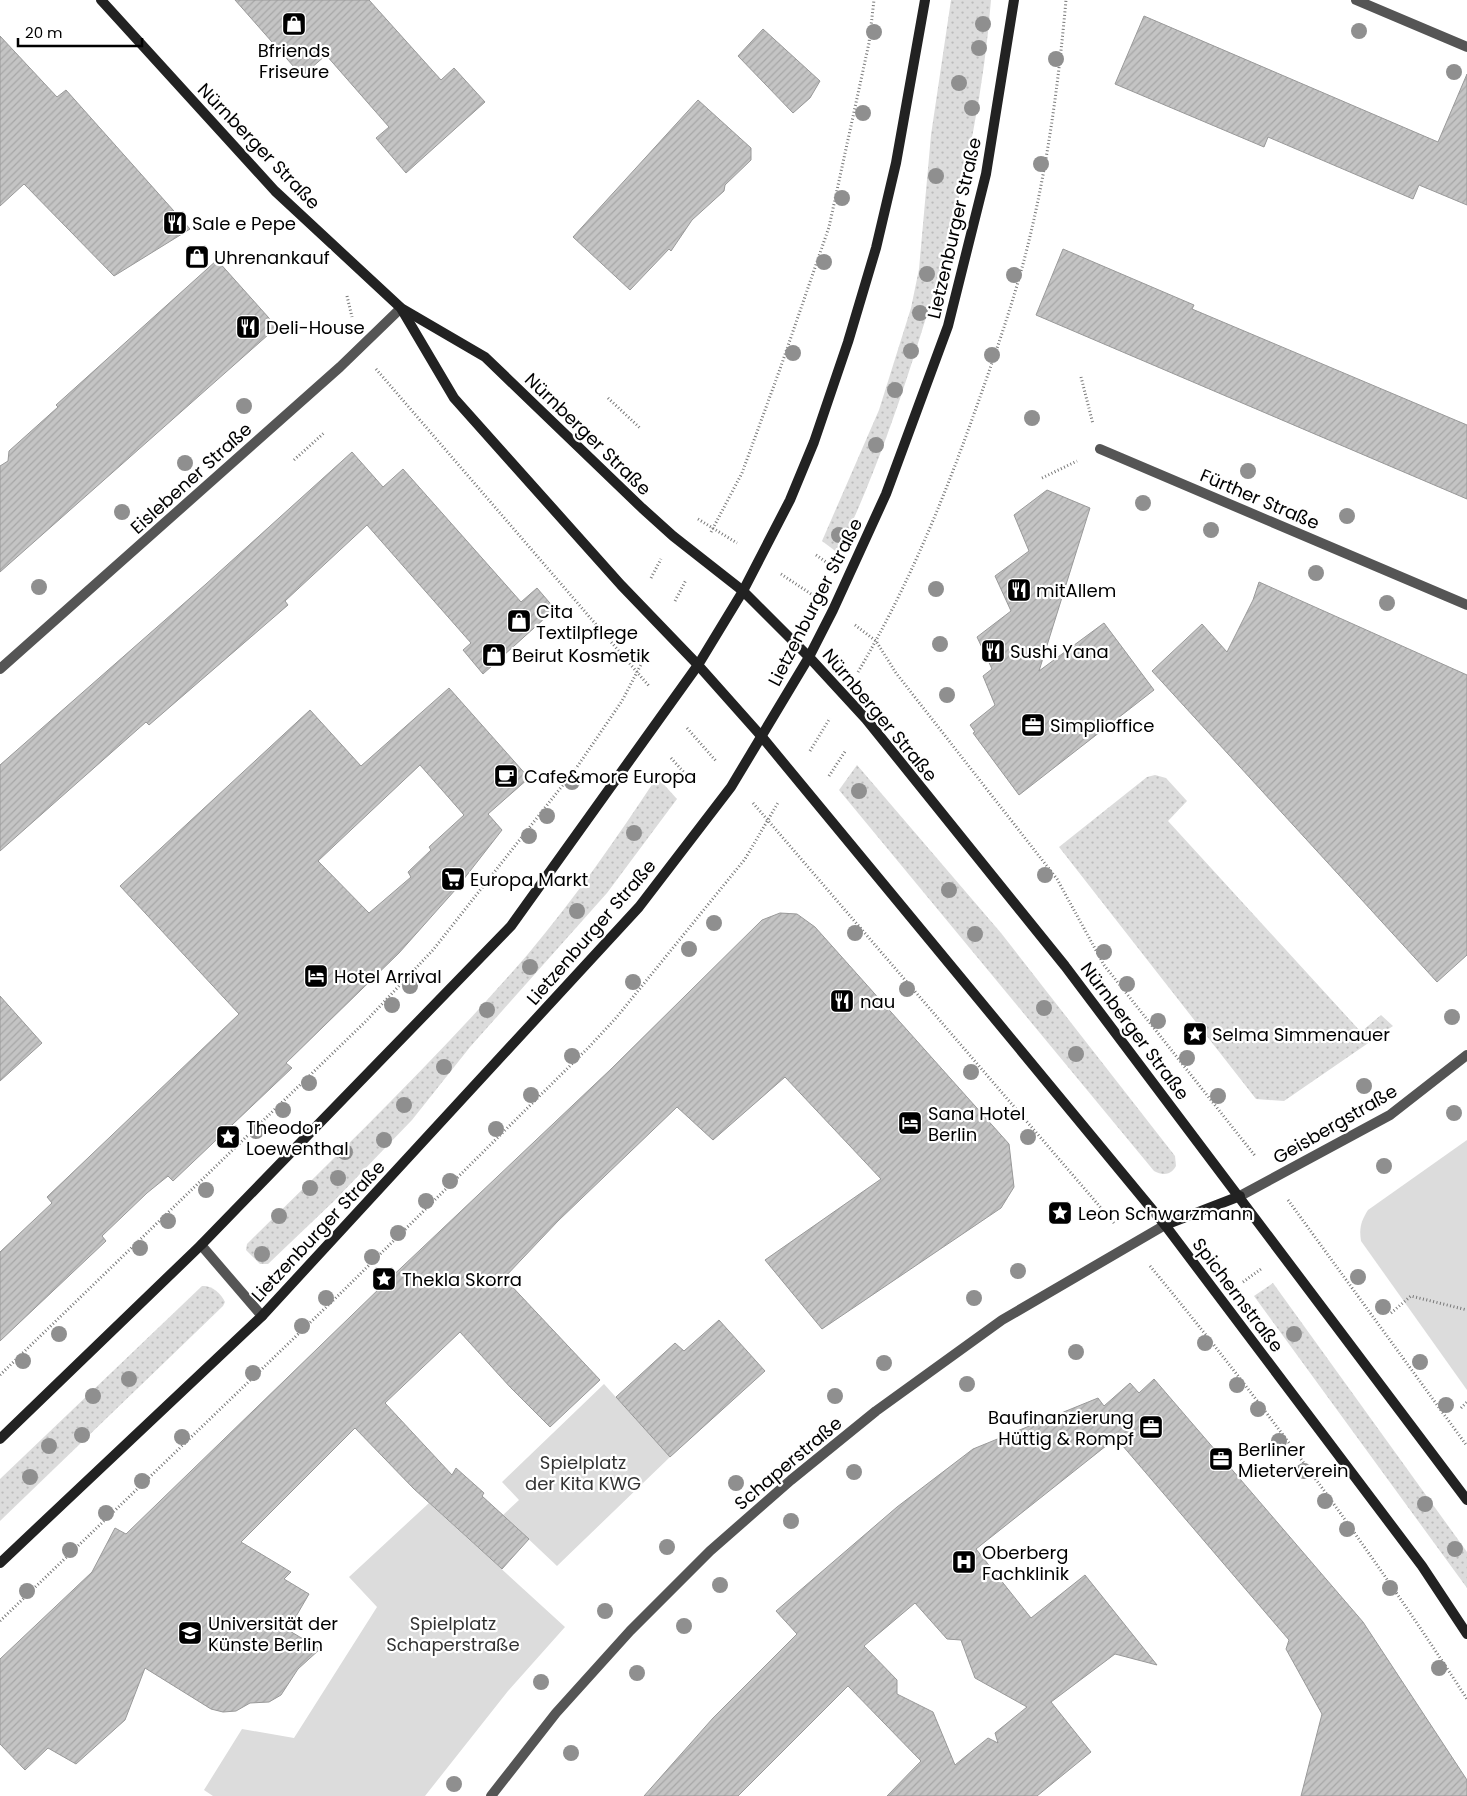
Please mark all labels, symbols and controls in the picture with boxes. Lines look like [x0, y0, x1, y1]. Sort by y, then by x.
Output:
shop icon: Bfriends Friseure [281, 11, 307, 37]
scale bar [18, 15, 141, 47]
text: 20 m [25, 22, 63, 43]
place label: Bfriends Friseure [258, 38, 330, 84]
street label: Nürnberger Straße [192, 77, 326, 215]
street label: Lietzenburger Straße [921, 135, 987, 321]
restaurant icon: Sale e Pepe [162, 210, 188, 236]
place label: Sale e Pepe [192, 211, 296, 236]
shop icon: Uhrenankauf [184, 244, 210, 270]
place label: Uhrenankauf [214, 245, 330, 270]
restaurant icon: Deli-House [235, 314, 261, 340]
place label: Deli-House [266, 315, 365, 340]
street label: Nürnberger Straße [519, 367, 657, 501]
street label: Eislebener Straße [125, 417, 257, 539]
street label: Fürther Straße [1196, 463, 1324, 535]
street label: Lietzenburger Straße [762, 514, 868, 690]
restaurant icon: mitAllem [1006, 577, 1032, 603]
place label: mitAllem [1036, 578, 1116, 603]
place label: Cita Textilpflege [536, 599, 638, 645]
shop icon: Cita Textilpflege [506, 608, 532, 634]
restaurant icon: Sushi Yana [980, 638, 1006, 664]
place label: Sushi Yana [1010, 639, 1109, 664]
shop icon: Beirut Kosmetik [481, 642, 507, 668]
place label: Beirut Kosmetik [512, 643, 651, 668]
street label: Nürnberger Straße [817, 643, 943, 787]
office icon: Simplioffice [1020, 712, 1046, 738]
place label: Simplioffice [1050, 713, 1154, 738]
cafe icon: Cafe&more Europa [493, 763, 519, 789]
place label: Cafe&more Europa [524, 764, 697, 789]
street label: Lietzenburger Straße [521, 854, 661, 1010]
supermarket icon: Europa Markt [440, 866, 466, 892]
place label: Europa Markt [470, 867, 588, 892]
street label: Nürnberger Straße [1075, 957, 1195, 1105]
hotel icon: Hotel Arrival [303, 963, 329, 989]
place label: Hotel Arrival [334, 964, 442, 989]
restaurant icon: nau [829, 988, 855, 1014]
place label: nau [860, 989, 895, 1014]
place icon: Selma Simmenauer [1182, 1021, 1208, 1047]
place label: Selma Simmenauer [1212, 1022, 1390, 1047]
street label: Geisbergstraße [1268, 1078, 1402, 1170]
place label: Sana Hotel Berlin [928, 1101, 1025, 1147]
hotel icon: Sana Hotel Berlin [897, 1110, 923, 1136]
place label: Theodor Loewenthal [246, 1115, 349, 1161]
place icon: Theodor Loewenthal [215, 1124, 241, 1150]
street label: Lietzenburger Straße [246, 1155, 390, 1307]
place icon: Leon Schwarzmann [1047, 1200, 1073, 1226]
place label: Leon Schwarzmann [1078, 1201, 1253, 1226]
street label: Spichernstraße [1187, 1233, 1289, 1357]
place icon: Thekla Skorra [371, 1266, 397, 1292]
place label: Thekla Skorra [402, 1267, 522, 1292]
place label: Baufinanzierung Hüttig & Rompf [988, 1405, 1134, 1451]
street label: Schaperstraße [729, 1411, 847, 1515]
office icon: Baufinanzierung Hüttig & Rompf [1138, 1414, 1164, 1440]
place label: Berliner Mieterverein [1238, 1437, 1349, 1483]
office icon: Berliner Mieterverein [1208, 1446, 1234, 1472]
park label: Spielplatz der Kita KWG [525, 1450, 641, 1496]
place label: Oberberg Fachklinik [982, 1540, 1070, 1586]
hospital icon: Oberberg Fachklinik [951, 1549, 977, 1575]
place label: Universität der Künste Berlin [208, 1611, 338, 1657]
park label: Spielplatz Schaperstraße [386, 1611, 520, 1657]
school or university icon: Universität der Künste Berlin [177, 1620, 203, 1646]

